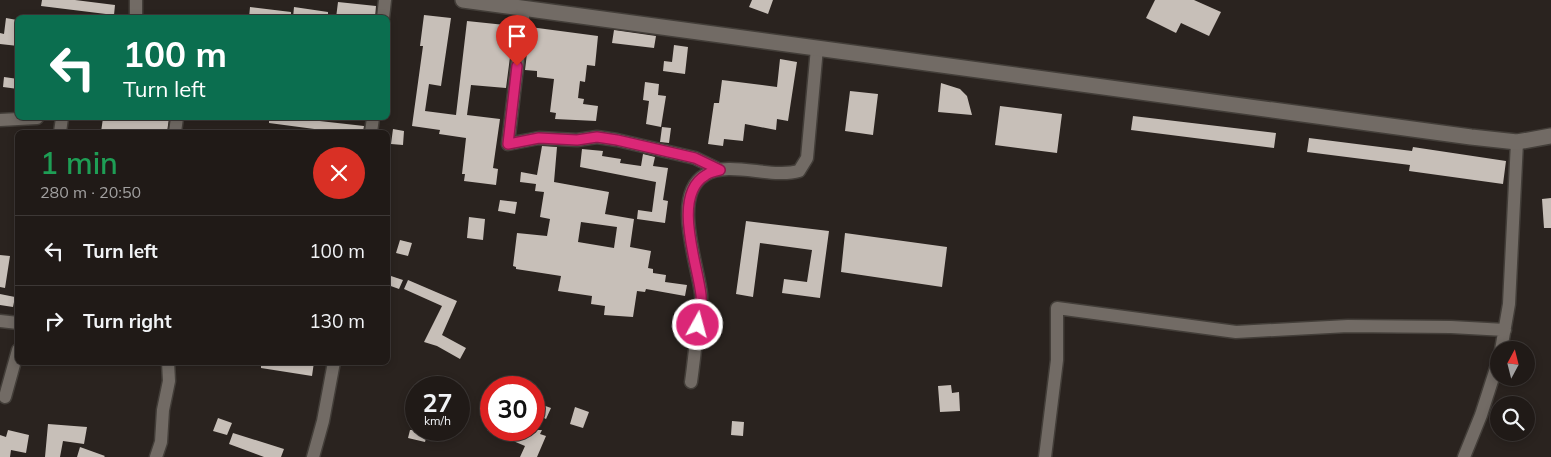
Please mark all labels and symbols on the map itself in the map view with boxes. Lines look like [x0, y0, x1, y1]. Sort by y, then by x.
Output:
pin [496, 15, 538, 66]
position arrow [671, 298, 723, 350]
north arrow [1490, 341, 1535, 386]
speed limit sign: 30 [480, 376, 545, 441]

